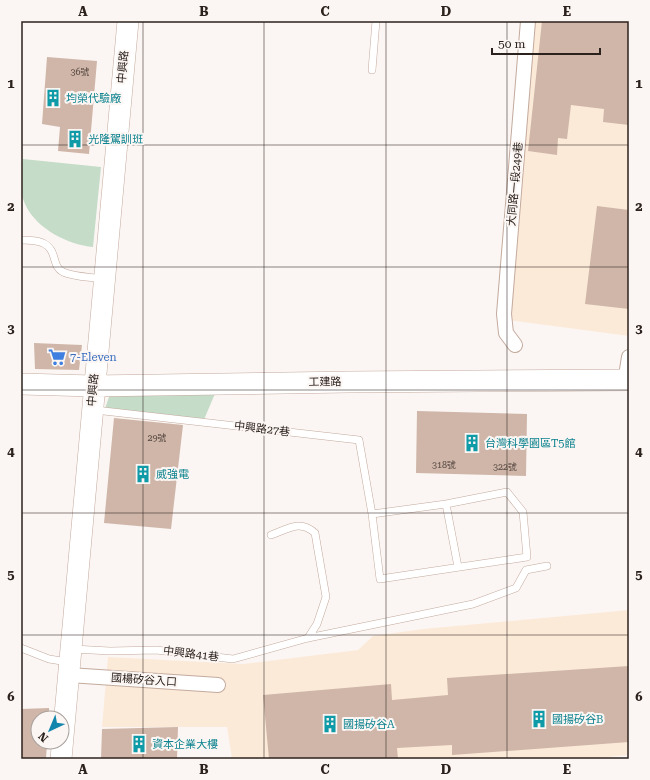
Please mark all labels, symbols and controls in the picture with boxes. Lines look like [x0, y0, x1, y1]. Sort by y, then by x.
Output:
text: A [78, 4, 88, 19]
text: B [199, 4, 209, 19]
text: C [320, 4, 330, 19]
text: D [441, 4, 451, 19]
text: E [563, 4, 571, 19]
scale bar [492, 30, 600, 56]
text: 50 m [498, 37, 525, 51]
street label: 中興路 [115, 50, 131, 84]
house number: 36號 [70, 67, 90, 77]
text: 1 [7, 76, 15, 91]
text: 1 [635, 76, 643, 91]
building icon: 均榮代驗廠 [43, 88, 63, 108]
place label: 均榮代驗廠 [66, 92, 121, 105]
building icon: 光隆駕訓班 [65, 129, 85, 149]
place label: 光隆駕訓班 [88, 133, 143, 146]
street label: 大同路一段249巷 [505, 141, 525, 227]
text: 2 [7, 199, 15, 214]
text: 2 [635, 199, 643, 214]
text: 3 [7, 321, 15, 336]
text: 3 [635, 321, 643, 336]
supermarket icon: 7-Eleven [47, 347, 67, 367]
place label: 7-Eleven [70, 351, 117, 364]
street label: 中興路 [85, 373, 101, 407]
street label: 工建路 [308, 375, 342, 389]
street label: 中興路27巷 [233, 419, 291, 439]
house number: 29號 [147, 433, 167, 443]
building icon: 台灣科學園區T5館 [462, 433, 482, 453]
place label: 台灣科學園區T5館 [485, 437, 576, 450]
text: 4 [7, 444, 15, 459]
text: 4 [635, 444, 643, 459]
house number: 318號 [432, 460, 456, 470]
house number: 322號 [493, 462, 517, 472]
building icon: 威強電 [133, 464, 153, 484]
place label: 威強電 [156, 468, 189, 481]
text: 5 [7, 567, 15, 582]
text: 5 [635, 567, 643, 582]
street label: 中興路41巷 [162, 644, 220, 664]
street label: 國楊矽谷入口 [111, 671, 177, 689]
text: 6 [7, 689, 15, 704]
text: 6 [635, 689, 643, 704]
building icon: 國揚矽谷B [529, 709, 549, 729]
north arrow [30, 710, 70, 750]
place label: 國揚矽谷B [552, 713, 603, 726]
building icon: 國揚矽谷A [320, 714, 340, 734]
place label: 國揚矽谷A [343, 718, 395, 731]
text: N [35, 729, 51, 744]
building icon: 資本企業大樓 [129, 734, 149, 754]
place label: 資本企業大樓 [152, 738, 218, 751]
text: A [78, 762, 88, 777]
text: B [199, 762, 209, 777]
text: C [320, 762, 330, 777]
text: D [441, 762, 451, 777]
text: E [563, 762, 571, 777]

